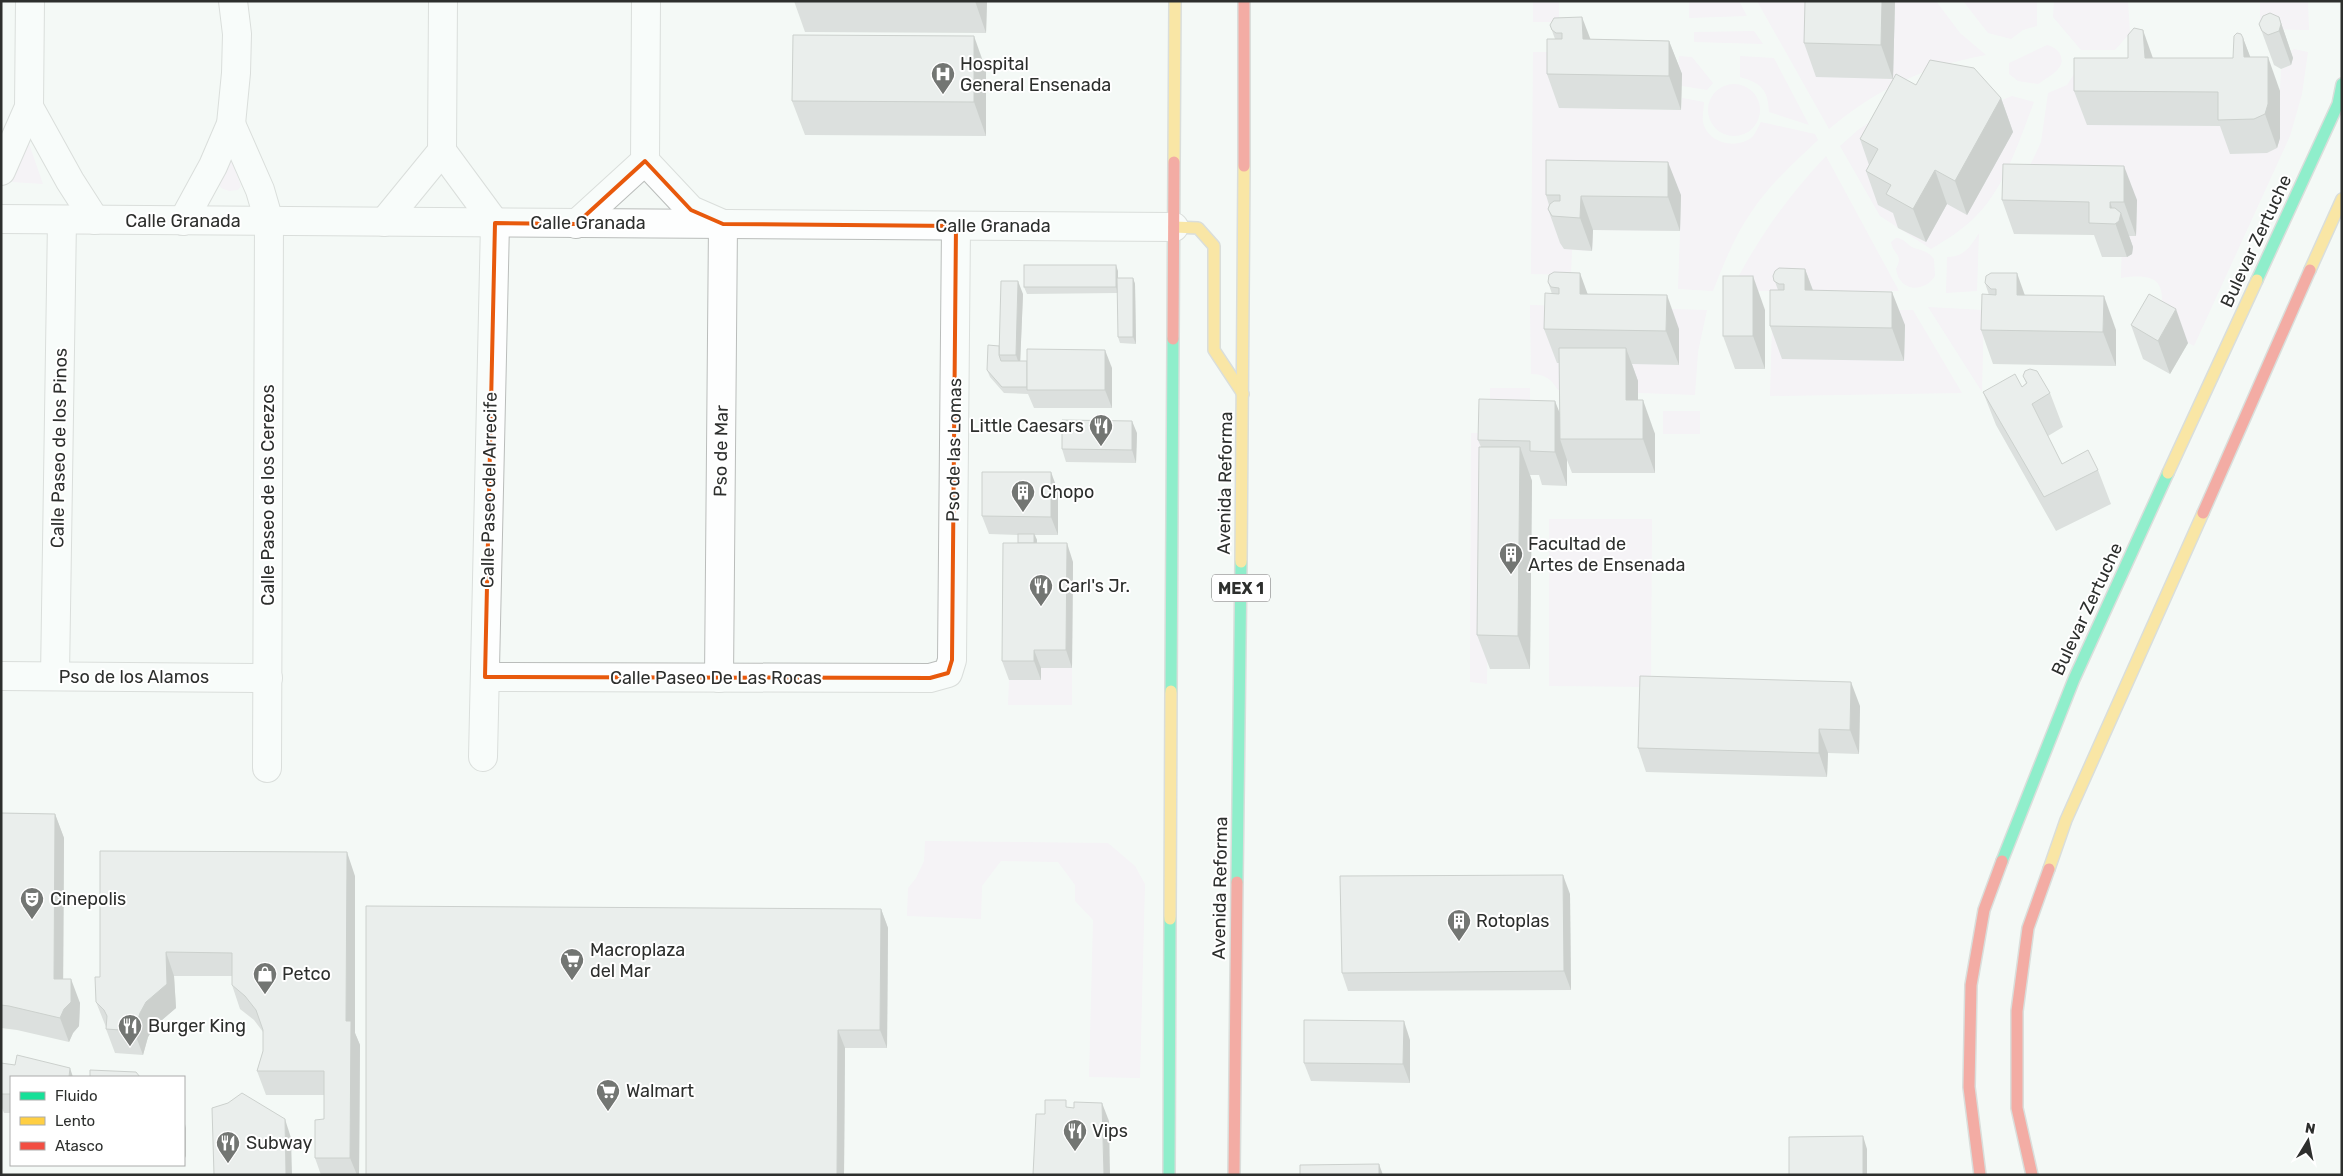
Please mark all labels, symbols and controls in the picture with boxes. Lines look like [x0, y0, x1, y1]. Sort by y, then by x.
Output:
place label: Hospital General Ensenada [960, 53, 1111, 96]
hospital icon: Hospital General Ensenada [930, 61, 956, 95]
street label: Bulevar Zertuche [2216, 171, 2296, 311]
street label: Calle Granada [125, 210, 241, 232]
street label: Calle Granada [530, 212, 646, 234]
street label: Calle Granada [935, 215, 1051, 237]
street label: Calle Paseo de los Pinos [46, 348, 72, 548]
street label: Pso de las Lomas [942, 378, 966, 522]
street label: Calle Paseo de los Cerezos [257, 384, 279, 606]
street label: Calle Paseo del Arrecife [476, 392, 502, 588]
street label: Pso de Mar [709, 405, 733, 497]
street label: Avenida Reforma [1213, 411, 1237, 555]
restaurant icon: Little Caesars [1088, 413, 1114, 447]
place label: Little Caesars [969, 415, 1084, 437]
building icon: Chopo [1010, 479, 1036, 513]
place label: Chopo [1040, 481, 1094, 503]
place label: Facultad de Artes de Ensenada [1528, 533, 1685, 576]
street label: Bulevar Zertuche [2047, 539, 2127, 679]
building icon: Facultad de Artes de Ensenada [1498, 541, 1524, 575]
restaurant icon: Carl's Jr. [1028, 573, 1054, 607]
road number: MEX 1 [1212, 574, 1270, 602]
place label: Carl's Jr. [1058, 575, 1130, 597]
street label: Pso de los Alamos [59, 666, 209, 688]
street label: Calle Paseo De Las Rocas [610, 667, 822, 689]
street label: Avenida Reforma [1208, 816, 1232, 960]
theatre icon: Cinepolis [19, 886, 45, 920]
place label: Cinepolis [50, 888, 126, 910]
building icon: Rotoplas [1446, 908, 1472, 942]
place label: Rotoplas [1476, 910, 1550, 932]
place label: Macroplaza del Mar [590, 939, 685, 982]
supermarket icon: Macroplaza del Mar [559, 947, 585, 981]
shop icon: Petco [252, 961, 278, 995]
place label: Petco [282, 963, 331, 985]
restaurant icon: Burger King [117, 1013, 143, 1047]
place label: Burger King [148, 1015, 246, 1037]
legend [10, 1076, 185, 1166]
supermarket icon: Walmart [595, 1078, 621, 1112]
place label: Walmart [626, 1080, 694, 1102]
text: Fluido [55, 1087, 98, 1105]
text: Lento [55, 1112, 95, 1130]
north arrow [2283, 1116, 2333, 1166]
restaurant icon: Vips [1062, 1118, 1088, 1152]
text: N [2304, 1119, 2317, 1138]
place label: Vips [1092, 1120, 1128, 1142]
restaurant icon: Subway [215, 1130, 241, 1164]
place label: Subway [246, 1132, 312, 1154]
text: Atasco [55, 1137, 103, 1155]

